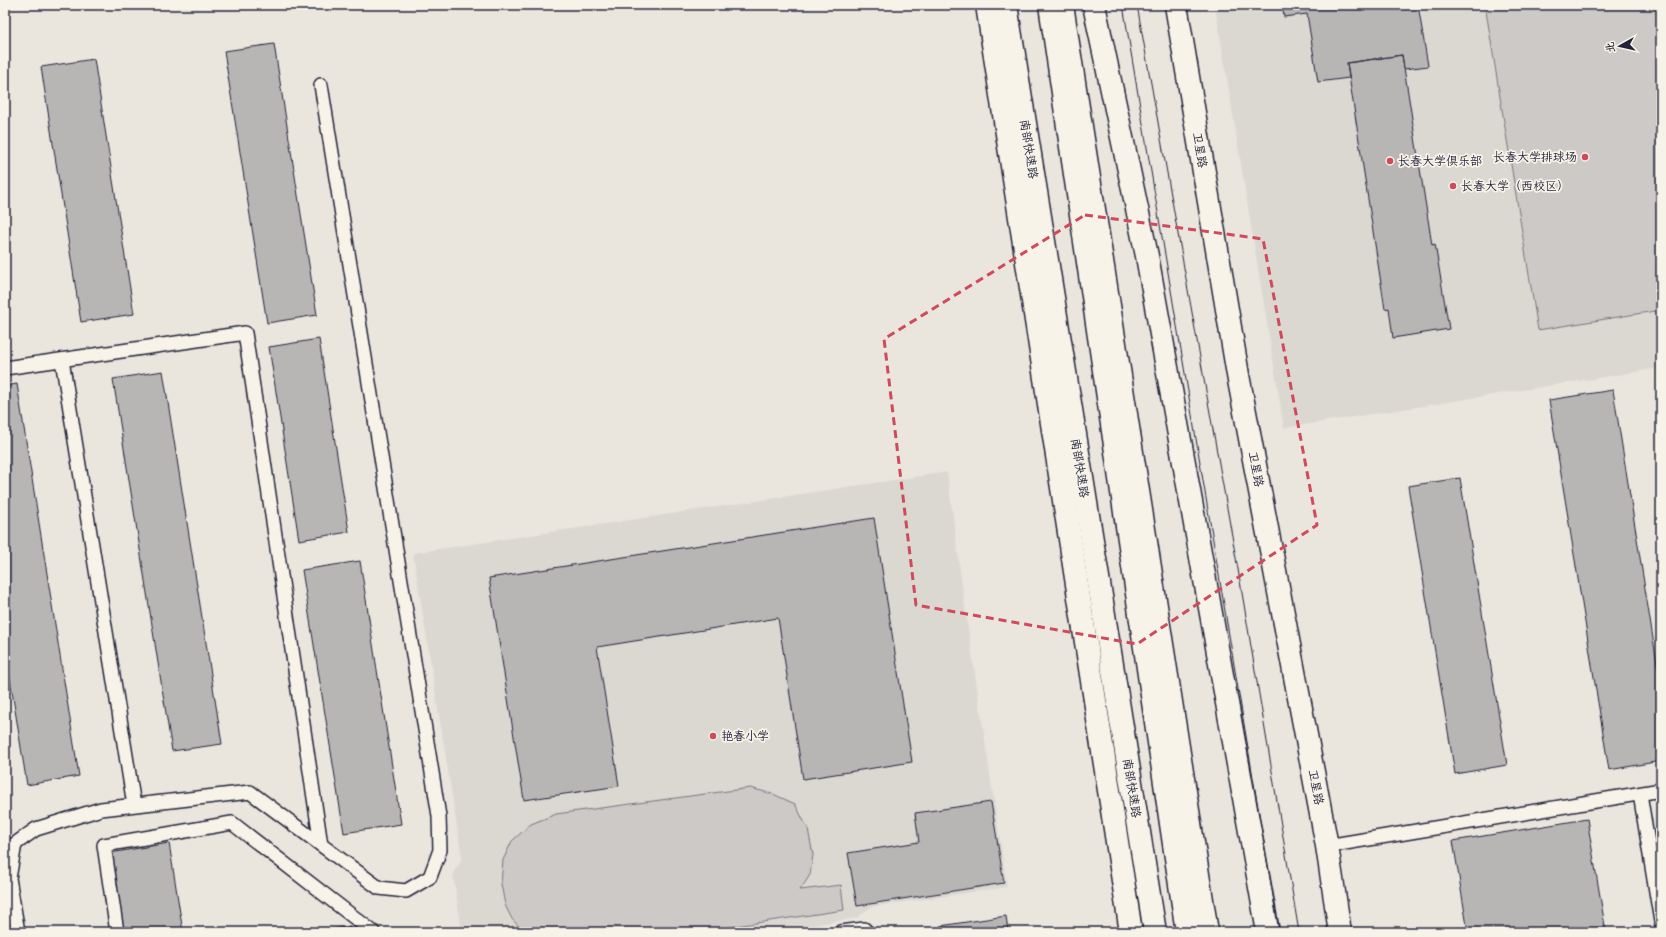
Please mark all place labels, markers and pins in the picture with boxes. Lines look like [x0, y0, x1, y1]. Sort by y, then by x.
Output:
place label: 长春大学排球场 [1493, 149, 1577, 165]
marker: 长春大学排球场 [1580, 152, 1590, 162]
place label: 长春大学俱乐部 [1398, 153, 1482, 169]
marker: 长春大学俱乐部 [1385, 156, 1395, 166]
place label: 长春大学（西校区） [1461, 178, 1569, 194]
marker: 长春大学（西校区） [1448, 181, 1458, 191]
place label: 艳春小学 [721, 728, 769, 744]
marker: 艳春小学 [708, 731, 718, 741]

